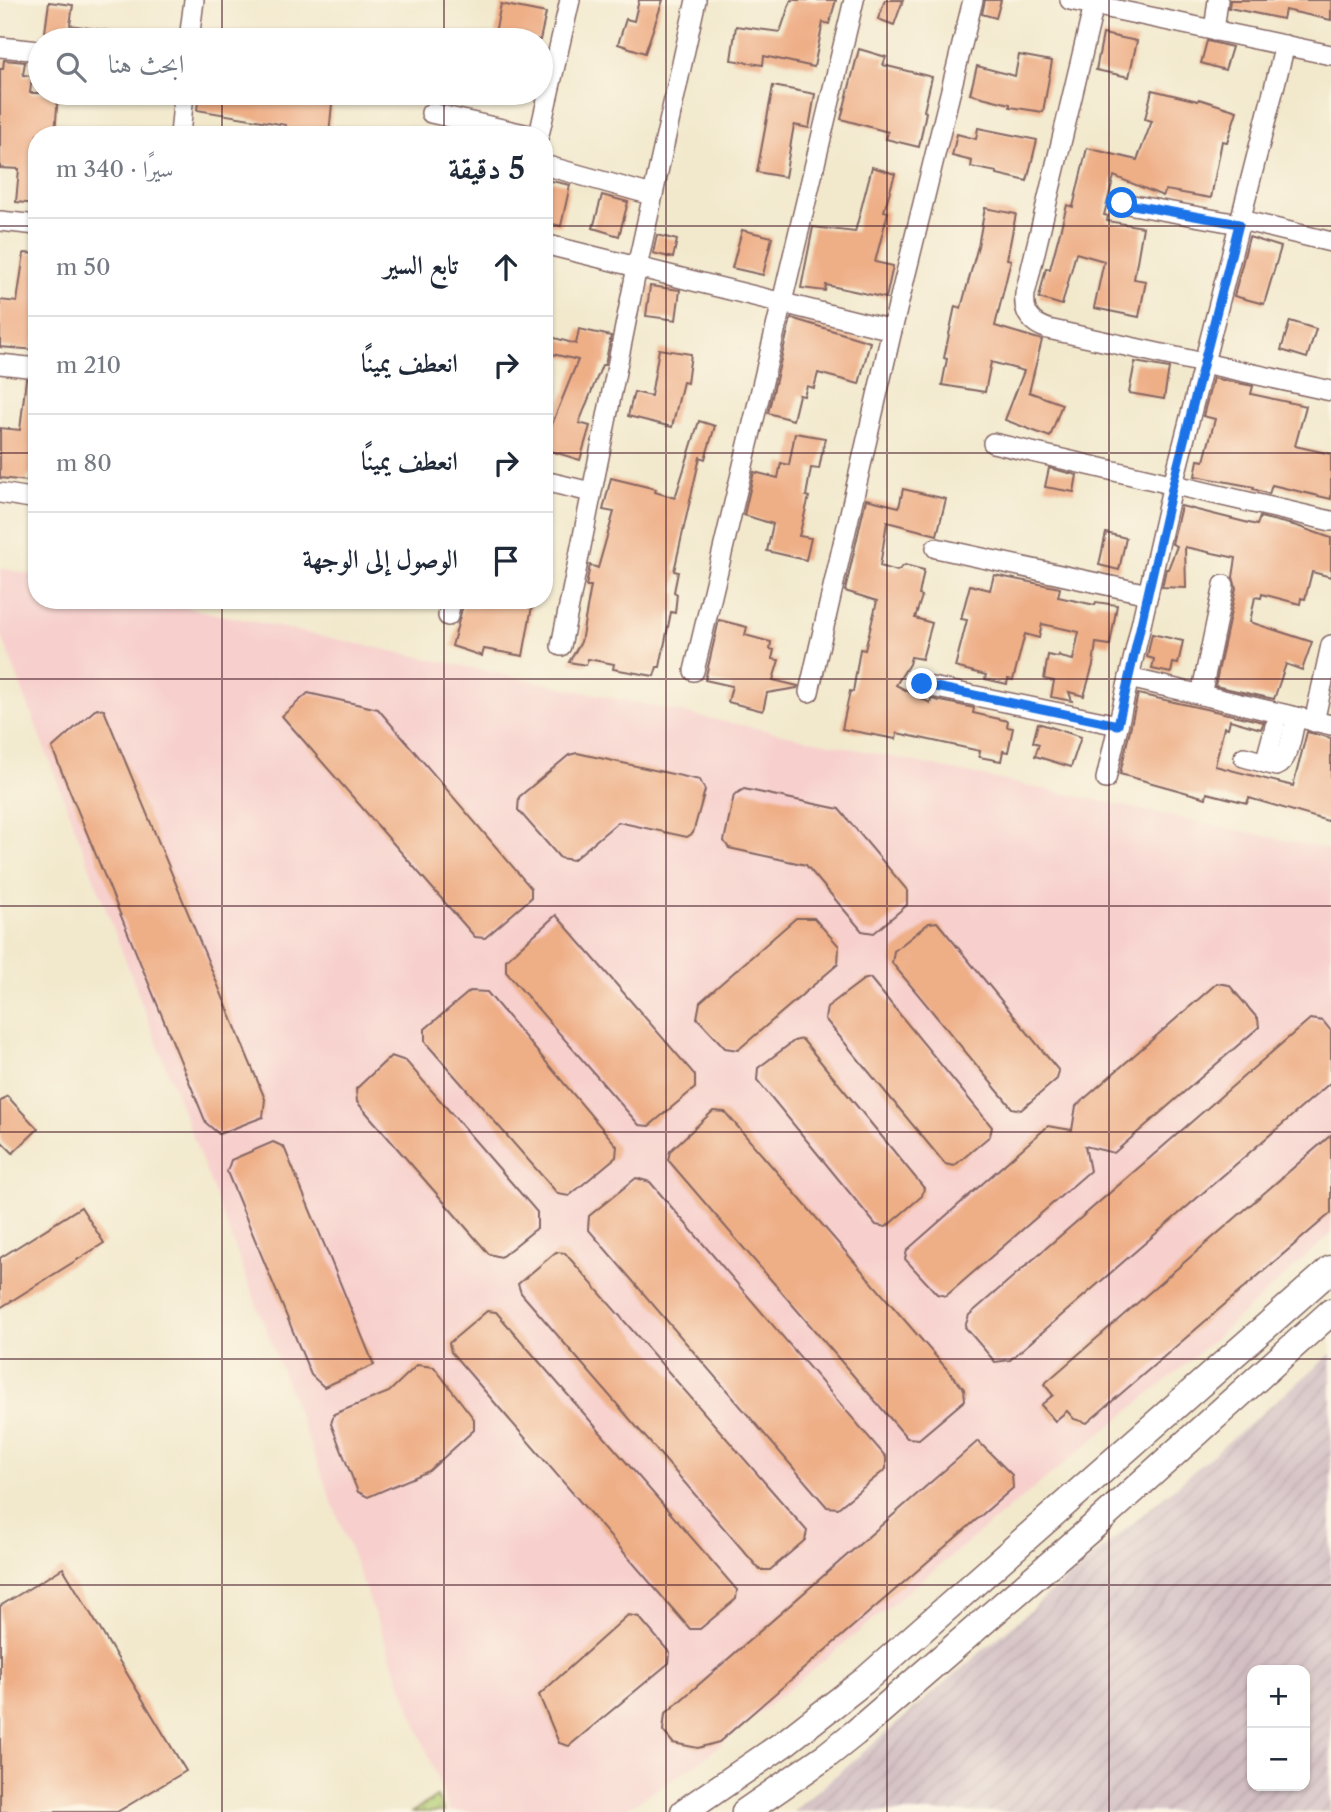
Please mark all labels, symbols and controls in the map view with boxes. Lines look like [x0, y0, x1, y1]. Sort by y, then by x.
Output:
search box [28, 28, 553, 105]
icon: search [52, 48, 90, 86]
text: ابحث هنا [108, 48, 184, 80]
text: 5 دقيقة [449, 150, 525, 187]
text: سيرًا · 340 m [56, 155, 174, 183]
route start [1106, 187, 1137, 218]
icon: ahead [487, 248, 525, 286]
text: تابع السير [384, 249, 458, 281]
text: 50 m [56, 253, 111, 281]
icon: right [487, 346, 525, 384]
text: انعطف يمينًا [361, 347, 458, 379]
text: 210 m [56, 351, 121, 379]
icon: right [487, 444, 525, 482]
text: انعطف يمينًا [361, 445, 458, 477]
text: 80 m [56, 449, 112, 477]
icon: arrive [487, 542, 525, 580]
text: الوصول إلى الوجهة [303, 543, 458, 575]
route end [906, 668, 937, 699]
map controls [1247, 1665, 1310, 1791]
button: + [1247, 1665, 1310, 1728]
button: − [1247, 1728, 1310, 1791]

